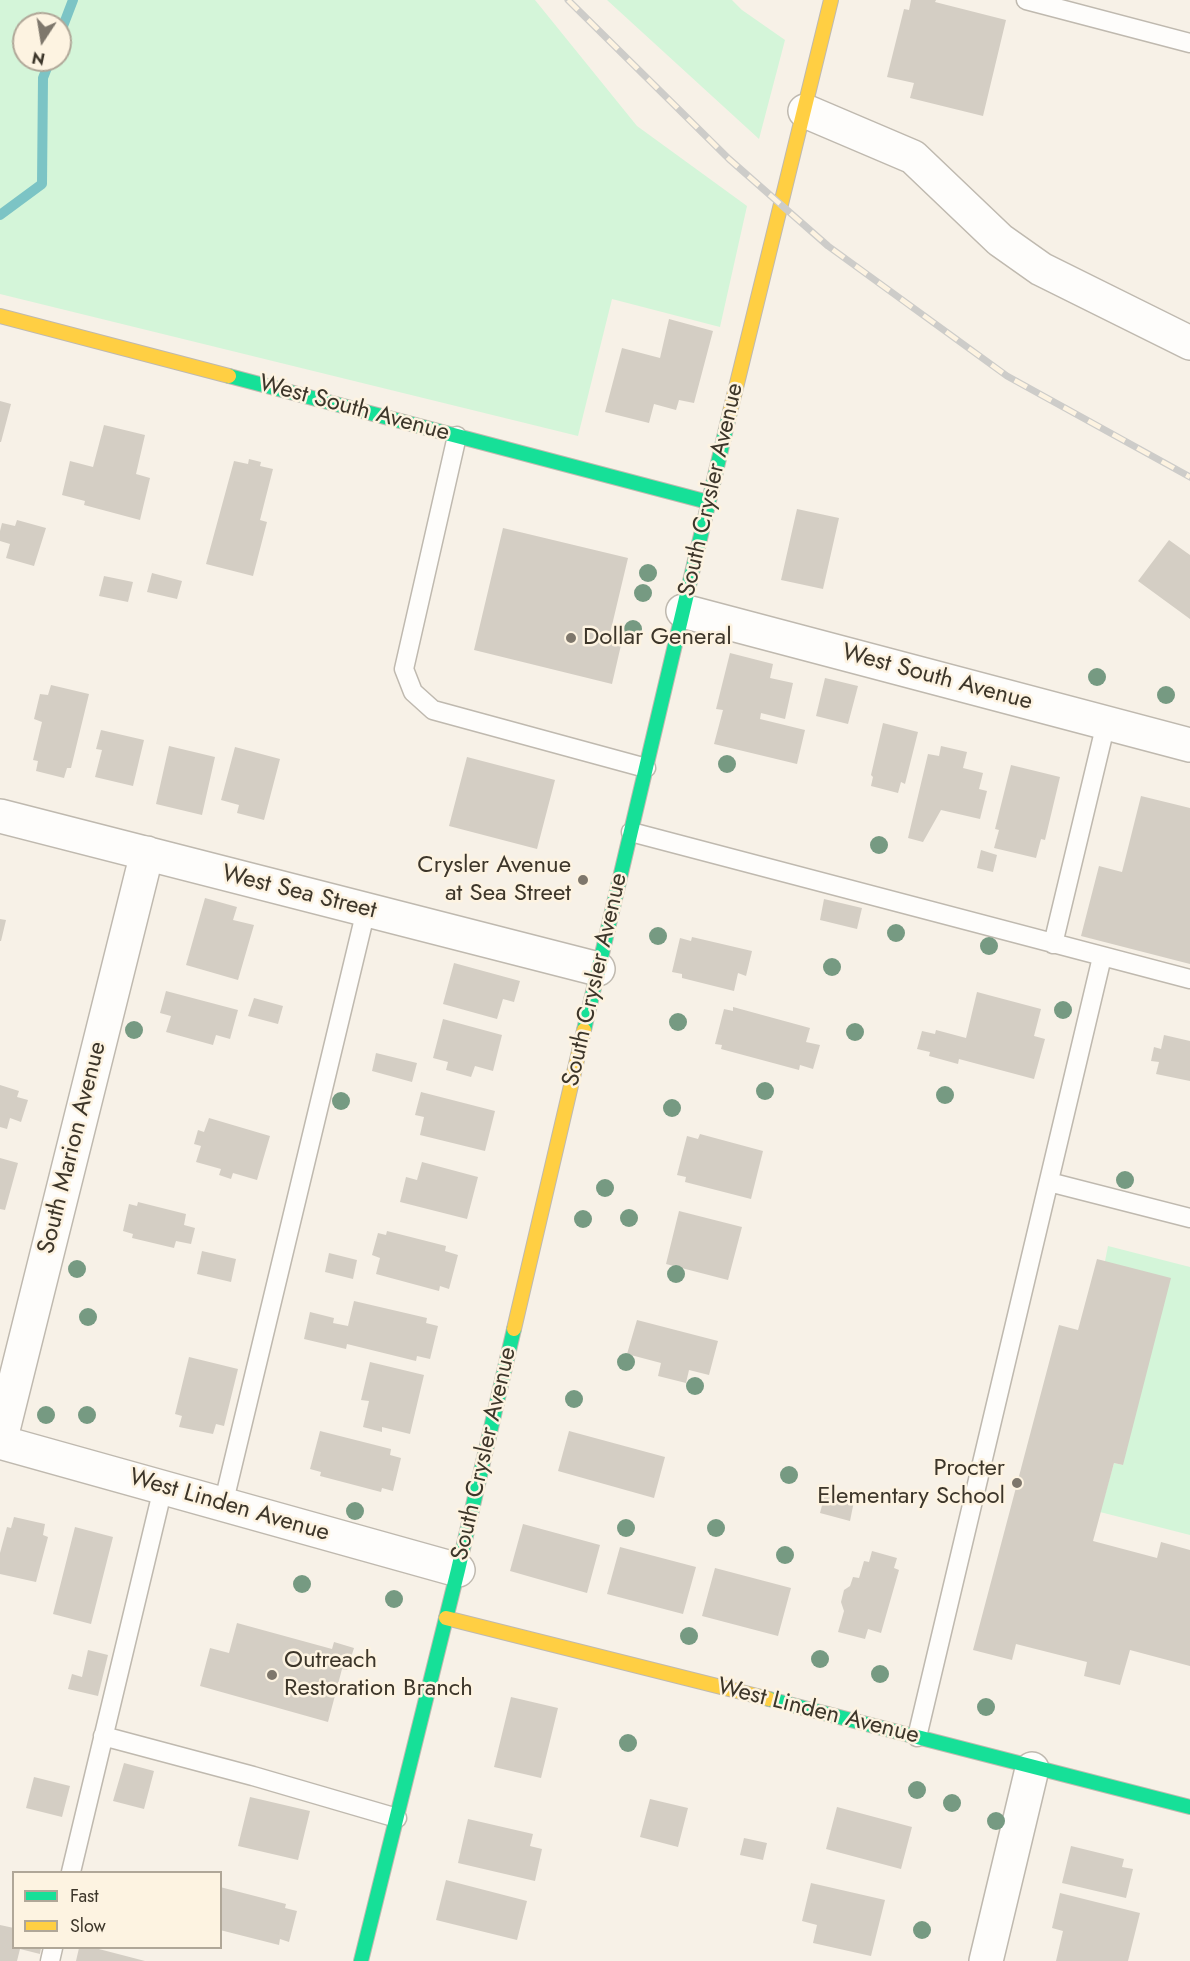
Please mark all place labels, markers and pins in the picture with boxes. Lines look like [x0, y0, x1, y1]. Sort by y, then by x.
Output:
place label: Dollar General [583, 624, 732, 652]
marker: Dollar General [564, 631, 578, 645]
place label: Crysler Avenue at Sea Street [417, 852, 571, 908]
marker: Crysler Avenue at Sea Street [576, 873, 590, 887]
place label: Procter Elementary School [817, 1455, 1005, 1511]
marker: Procter Elementary School [1010, 1476, 1024, 1490]
place label: Outreach Restoration Branch [284, 1647, 473, 1703]
marker: Outreach Restoration Branch [265, 1668, 279, 1682]

